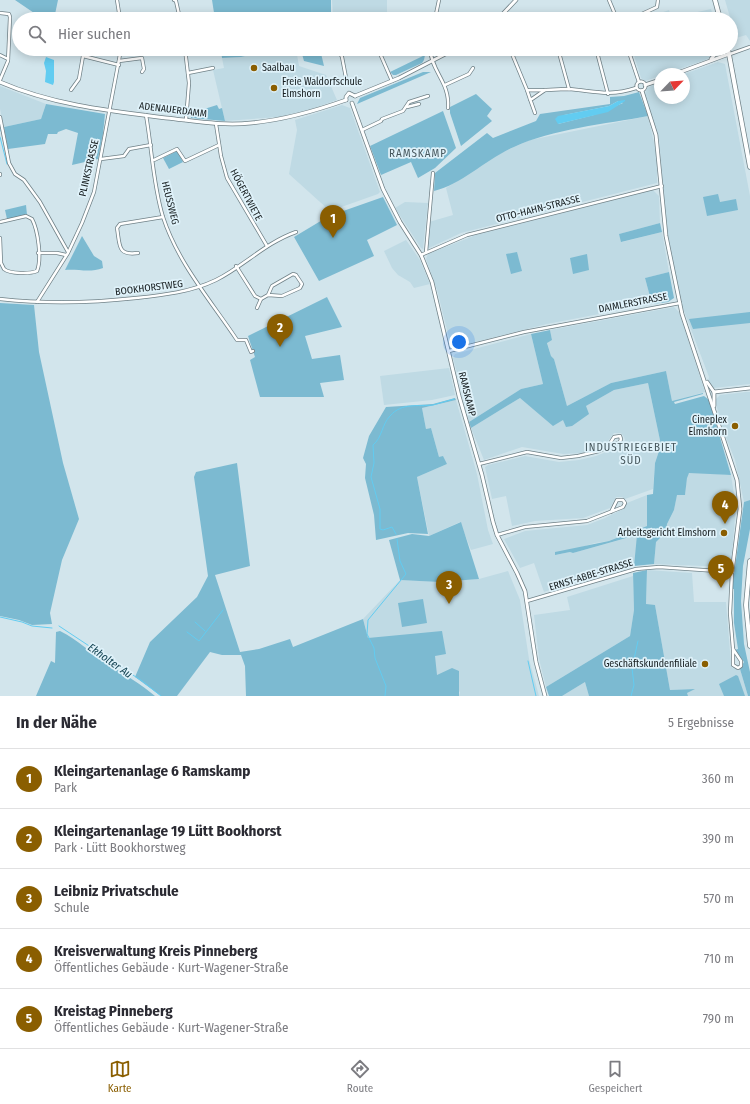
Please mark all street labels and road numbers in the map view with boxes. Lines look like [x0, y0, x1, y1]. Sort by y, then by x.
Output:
street label: ADENAUERDAMM [138, 100, 208, 120]
street label: PLINKSTRASSE [77, 138, 101, 198]
street label: HÖGERTWIETE [227, 167, 266, 223]
street label: HEUSSWEG [159, 180, 181, 226]
street label: OTTO-HAHN-STRASSE [495, 193, 582, 225]
street label: BOOKHORSTWEG [114, 278, 184, 298]
street label: DAIMLERSTRASSE [598, 290, 669, 316]
street label: RAMSKAMP [456, 370, 478, 418]
street label: ERNST-ABBE-STRASSE [548, 556, 635, 593]

